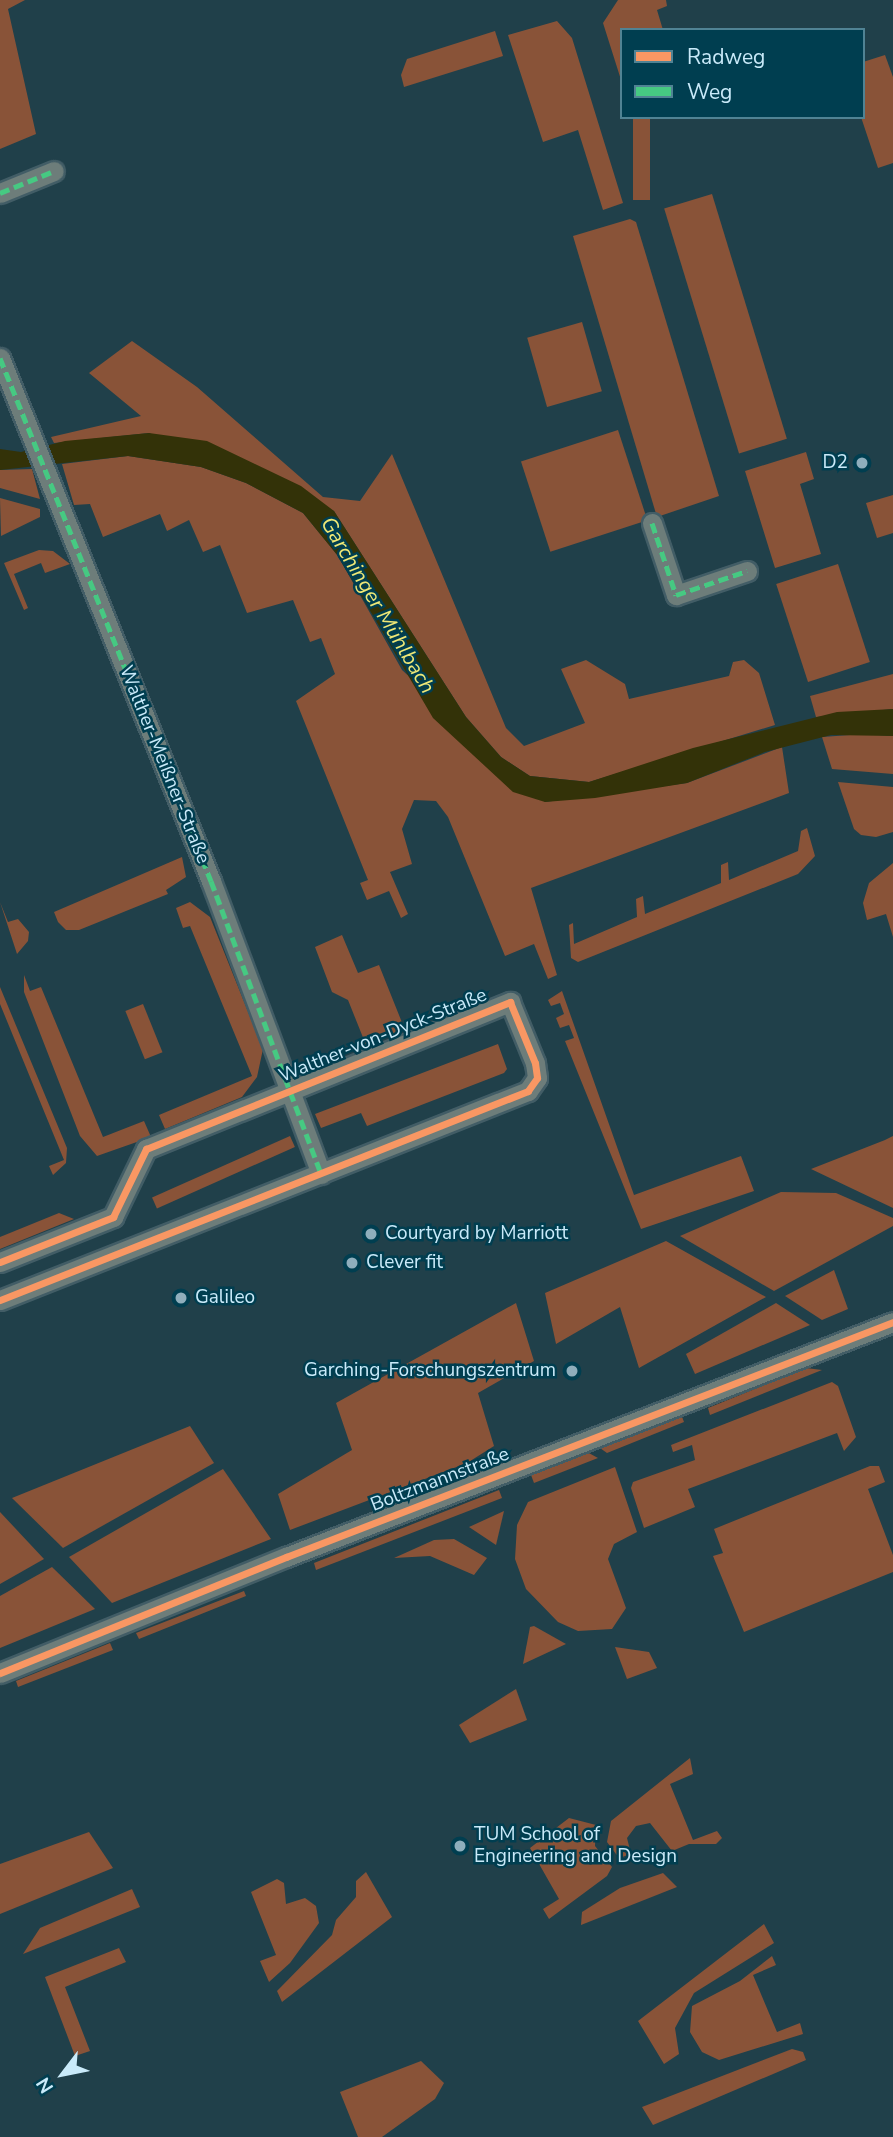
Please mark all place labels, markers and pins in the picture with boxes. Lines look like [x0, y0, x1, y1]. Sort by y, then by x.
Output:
place label: D2 [823, 452, 848, 474]
marker: D2 [854, 455, 870, 471]
place label: Courtyard by Marriott [385, 1223, 568, 1245]
marker: Courtyard by Marriott [363, 1226, 379, 1242]
place label: Clever fit [366, 1252, 443, 1274]
marker: Clever fit [344, 1255, 360, 1271]
place label: Galileo [195, 1287, 255, 1309]
marker: Galileo [173, 1290, 189, 1306]
place label: Garching-Forschungszentrum [304, 1360, 556, 1382]
marker: Garching-Forschungszentrum [562, 1361, 582, 1381]
place label: TUM School of Engineering and Design [474, 1824, 677, 1868]
marker: TUM School of Engineering and Design [452, 1838, 468, 1854]

